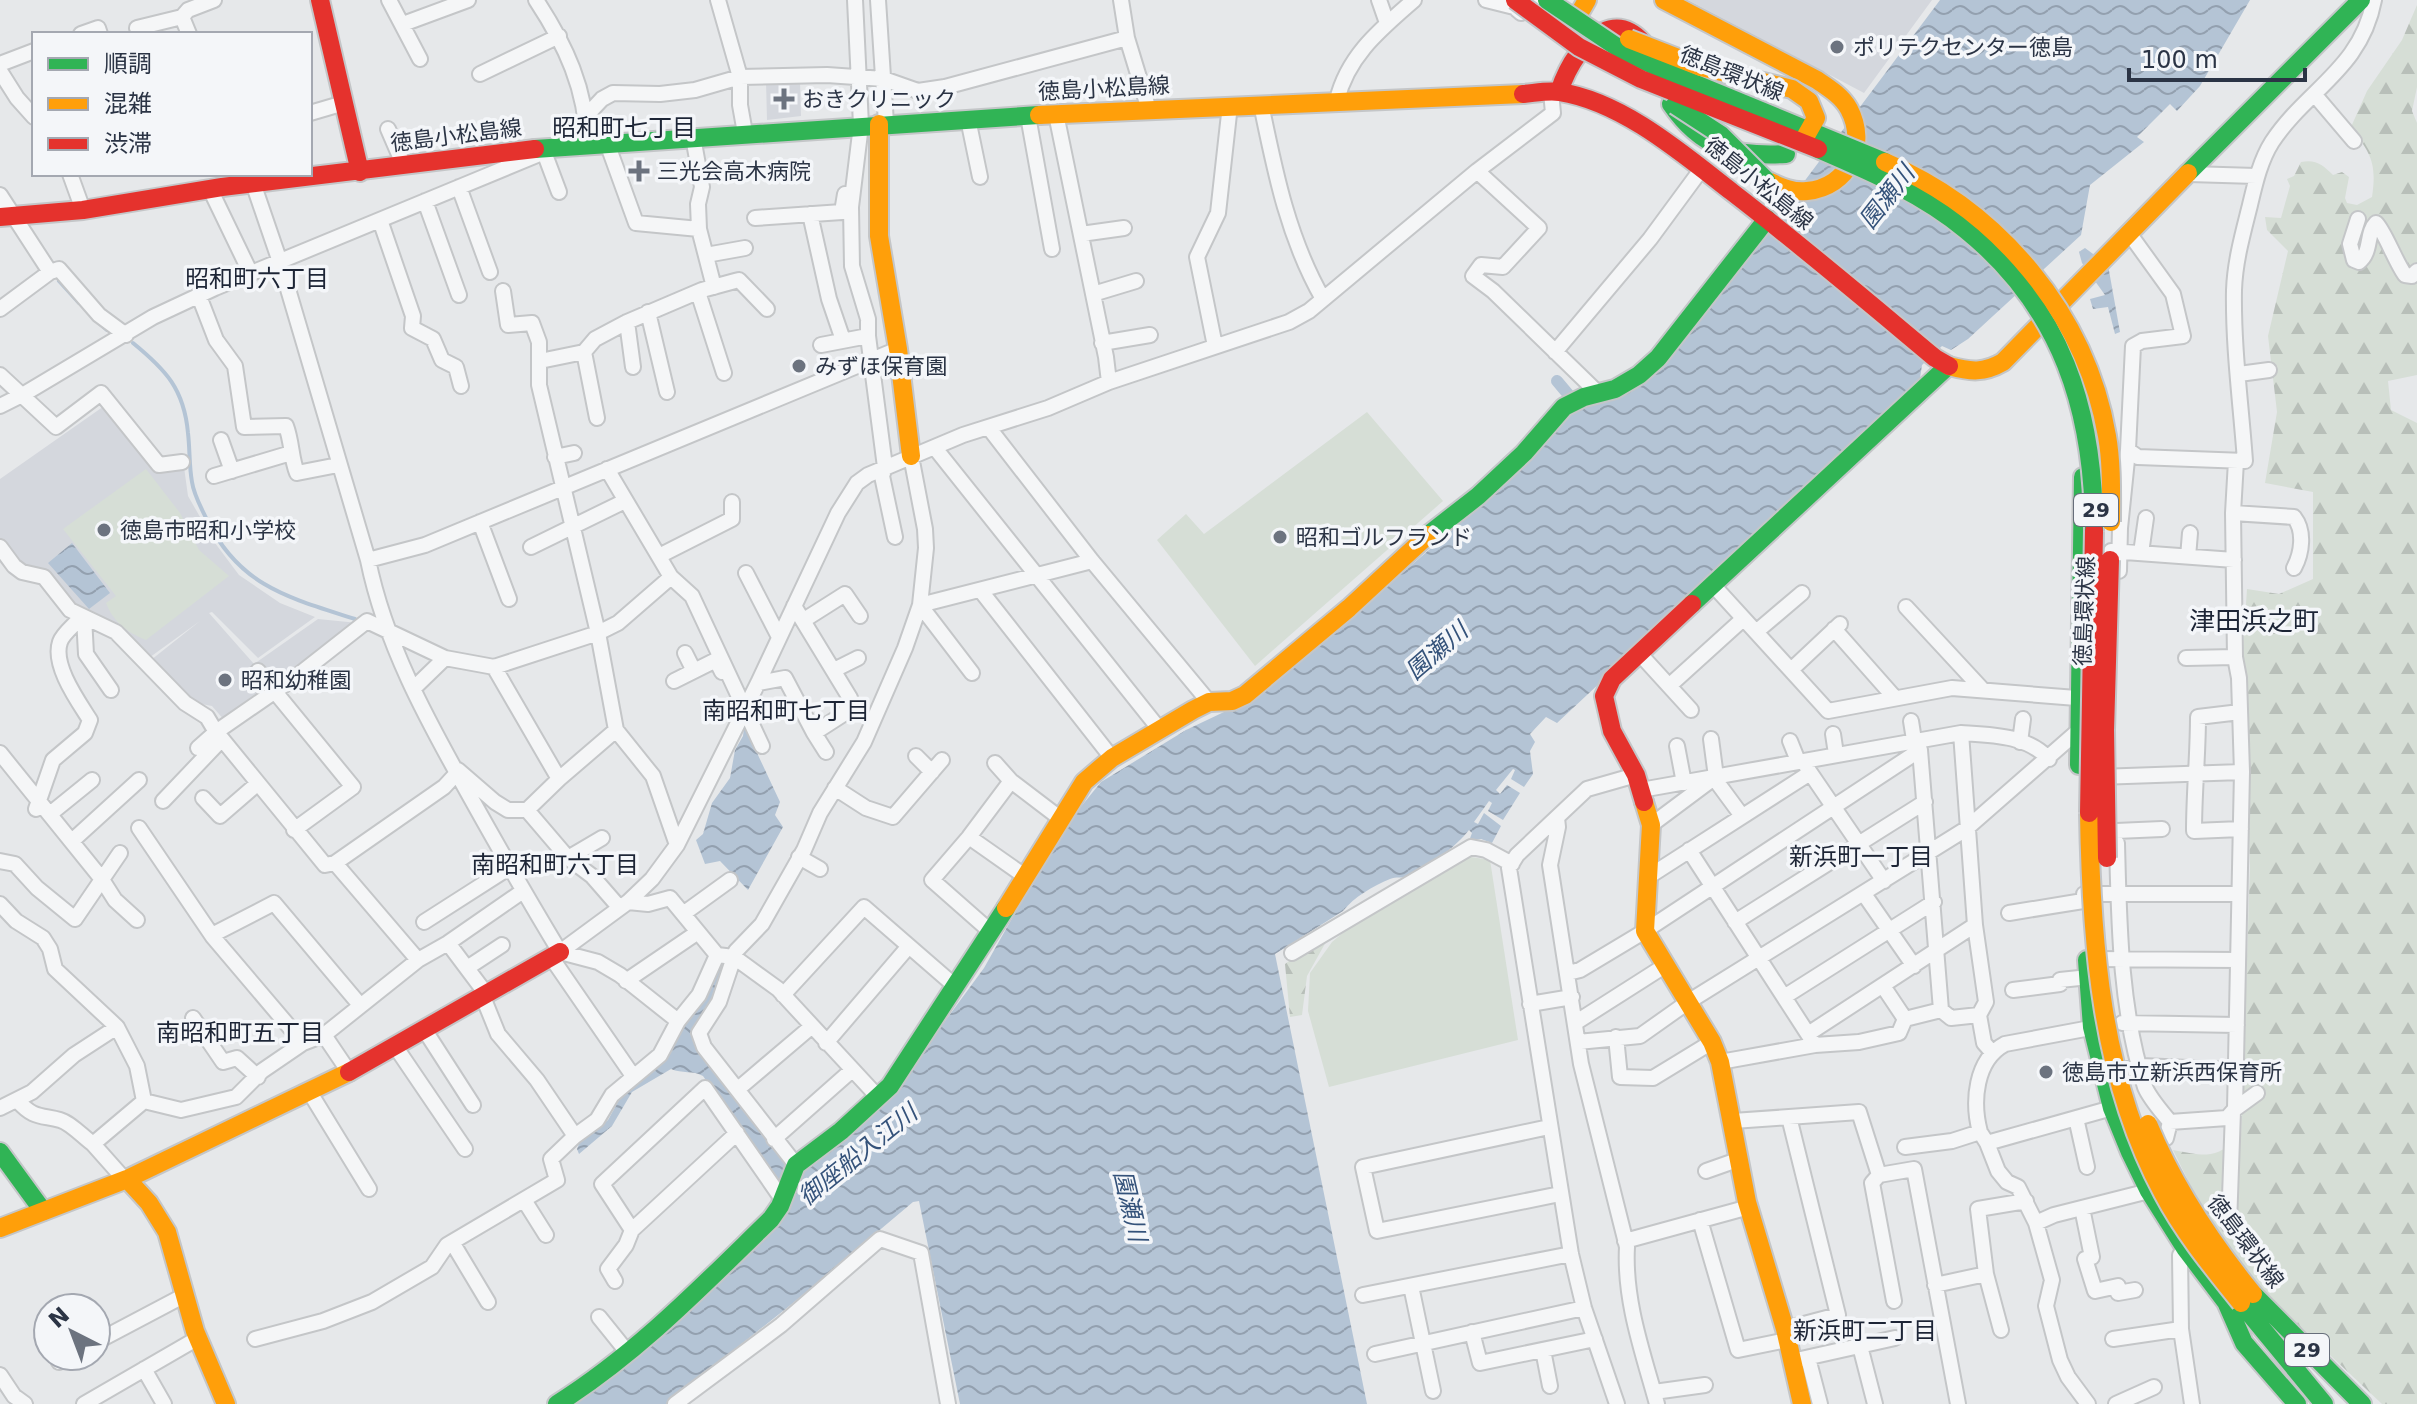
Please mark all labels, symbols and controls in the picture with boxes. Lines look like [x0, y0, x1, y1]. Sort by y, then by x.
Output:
legend [32, 32, 312, 176]
scale bar [2129, 32, 2305, 82]
place label: ポリテクセンター徳島 [1853, 35, 2073, 60]
marker: ポリテクセンター徳島 [1828, 38, 1846, 56]
street label: 徳島環状線 [1676, 41, 1787, 106]
text: 100 m [2141, 46, 2218, 74]
text: 順調 [104, 50, 152, 78]
street label: 徳島小松島線 [1037, 73, 1171, 104]
place label: おきクリニック [802, 87, 956, 112]
marker: おきクリニック [773, 88, 795, 110]
text: 混雑 [104, 90, 152, 118]
district label: 昭和町七丁目 [552, 114, 696, 142]
street label: 徳島小松島線 [389, 115, 523, 156]
text: 渋滞 [104, 130, 152, 158]
street label: 徳島小松島線 [1700, 132, 1818, 235]
water label: 園瀬川 [1854, 158, 1922, 234]
place label: 三光会高木病院 [657, 159, 811, 184]
marker: 三光会高木病院 [628, 160, 650, 182]
district label: 昭和町六丁目 [185, 265, 329, 293]
place label: みずほ保育園 [815, 354, 947, 379]
marker: みずほ保育園 [790, 357, 808, 375]
road number: 29 [2074, 494, 2118, 526]
place label: 徳島市昭和小学校 [120, 518, 296, 543]
marker: 徳島市昭和小学校 [95, 521, 113, 539]
place label: 昭和ゴルフランド [1296, 525, 1472, 550]
marker: 昭和ゴルフランド [1271, 528, 1289, 546]
street label: 徳島環状線 [2070, 556, 2099, 666]
district label: 津田浜之町 [2189, 606, 2319, 636]
water label: 園瀬川 [1401, 615, 1476, 685]
place label: 昭和幼稚園 [241, 668, 351, 693]
marker: 昭和幼稚園 [216, 671, 234, 689]
district label: 南昭和町七丁目 [702, 697, 870, 725]
district label: 新浜町一丁目 [1789, 843, 1933, 871]
district label: 南昭和町六丁目 [471, 851, 639, 879]
district label: 南昭和町五丁目 [156, 1019, 324, 1047]
place label: 徳島市立新浜西保育所 [2062, 1060, 2282, 1085]
marker: 徳島市立新浜西保育所 [2037, 1063, 2055, 1081]
water label: 御座船入江川 [793, 1097, 925, 1211]
water label: 園瀬川 [1108, 1168, 1152, 1247]
street label: 徳島環状線 [2203, 1190, 2289, 1293]
north arrow [32, 1292, 112, 1372]
text: N [44, 1302, 74, 1333]
district label: 新浜町二丁目 [1793, 1317, 1937, 1345]
road number: 29 [2285, 1334, 2329, 1366]

